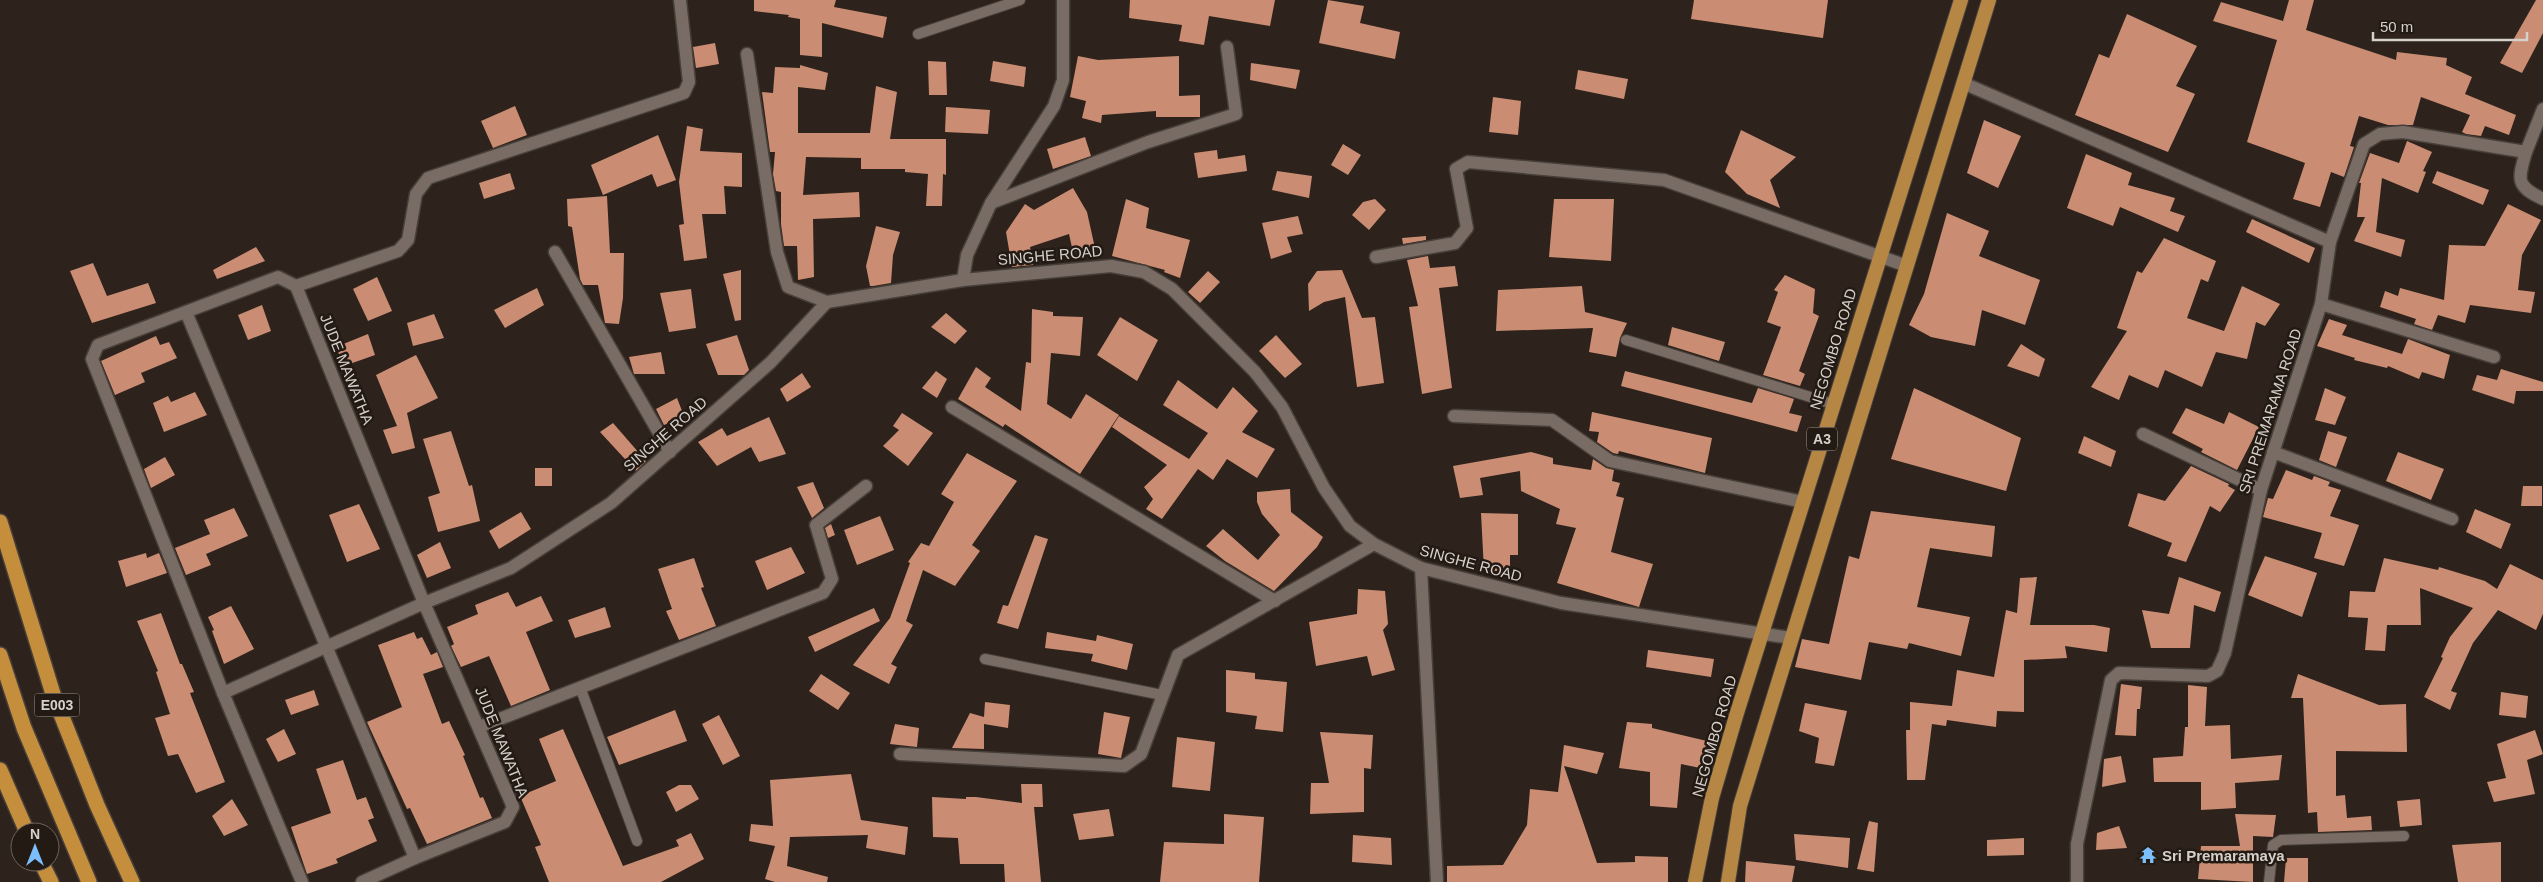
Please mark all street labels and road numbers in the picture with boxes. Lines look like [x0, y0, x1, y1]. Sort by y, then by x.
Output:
street label: SINGHE ROAD [997, 242, 1103, 268]
street label: NEGOMBO ROAD [1806, 286, 1860, 412]
street label: JUDE MAWATHA [317, 311, 377, 427]
street label: SRI PREMARAMA ROAD [2235, 326, 2305, 496]
street label: SINGHE ROAD [620, 393, 710, 475]
road number: A3 [1807, 428, 1837, 450]
street label: SINGHE ROAD [1418, 541, 1524, 585]
street label: NEGOMBO ROAD [1688, 673, 1740, 799]
street label: JUDE MAWATHA [472, 684, 532, 800]
road number: E003 [34, 694, 80, 716]

